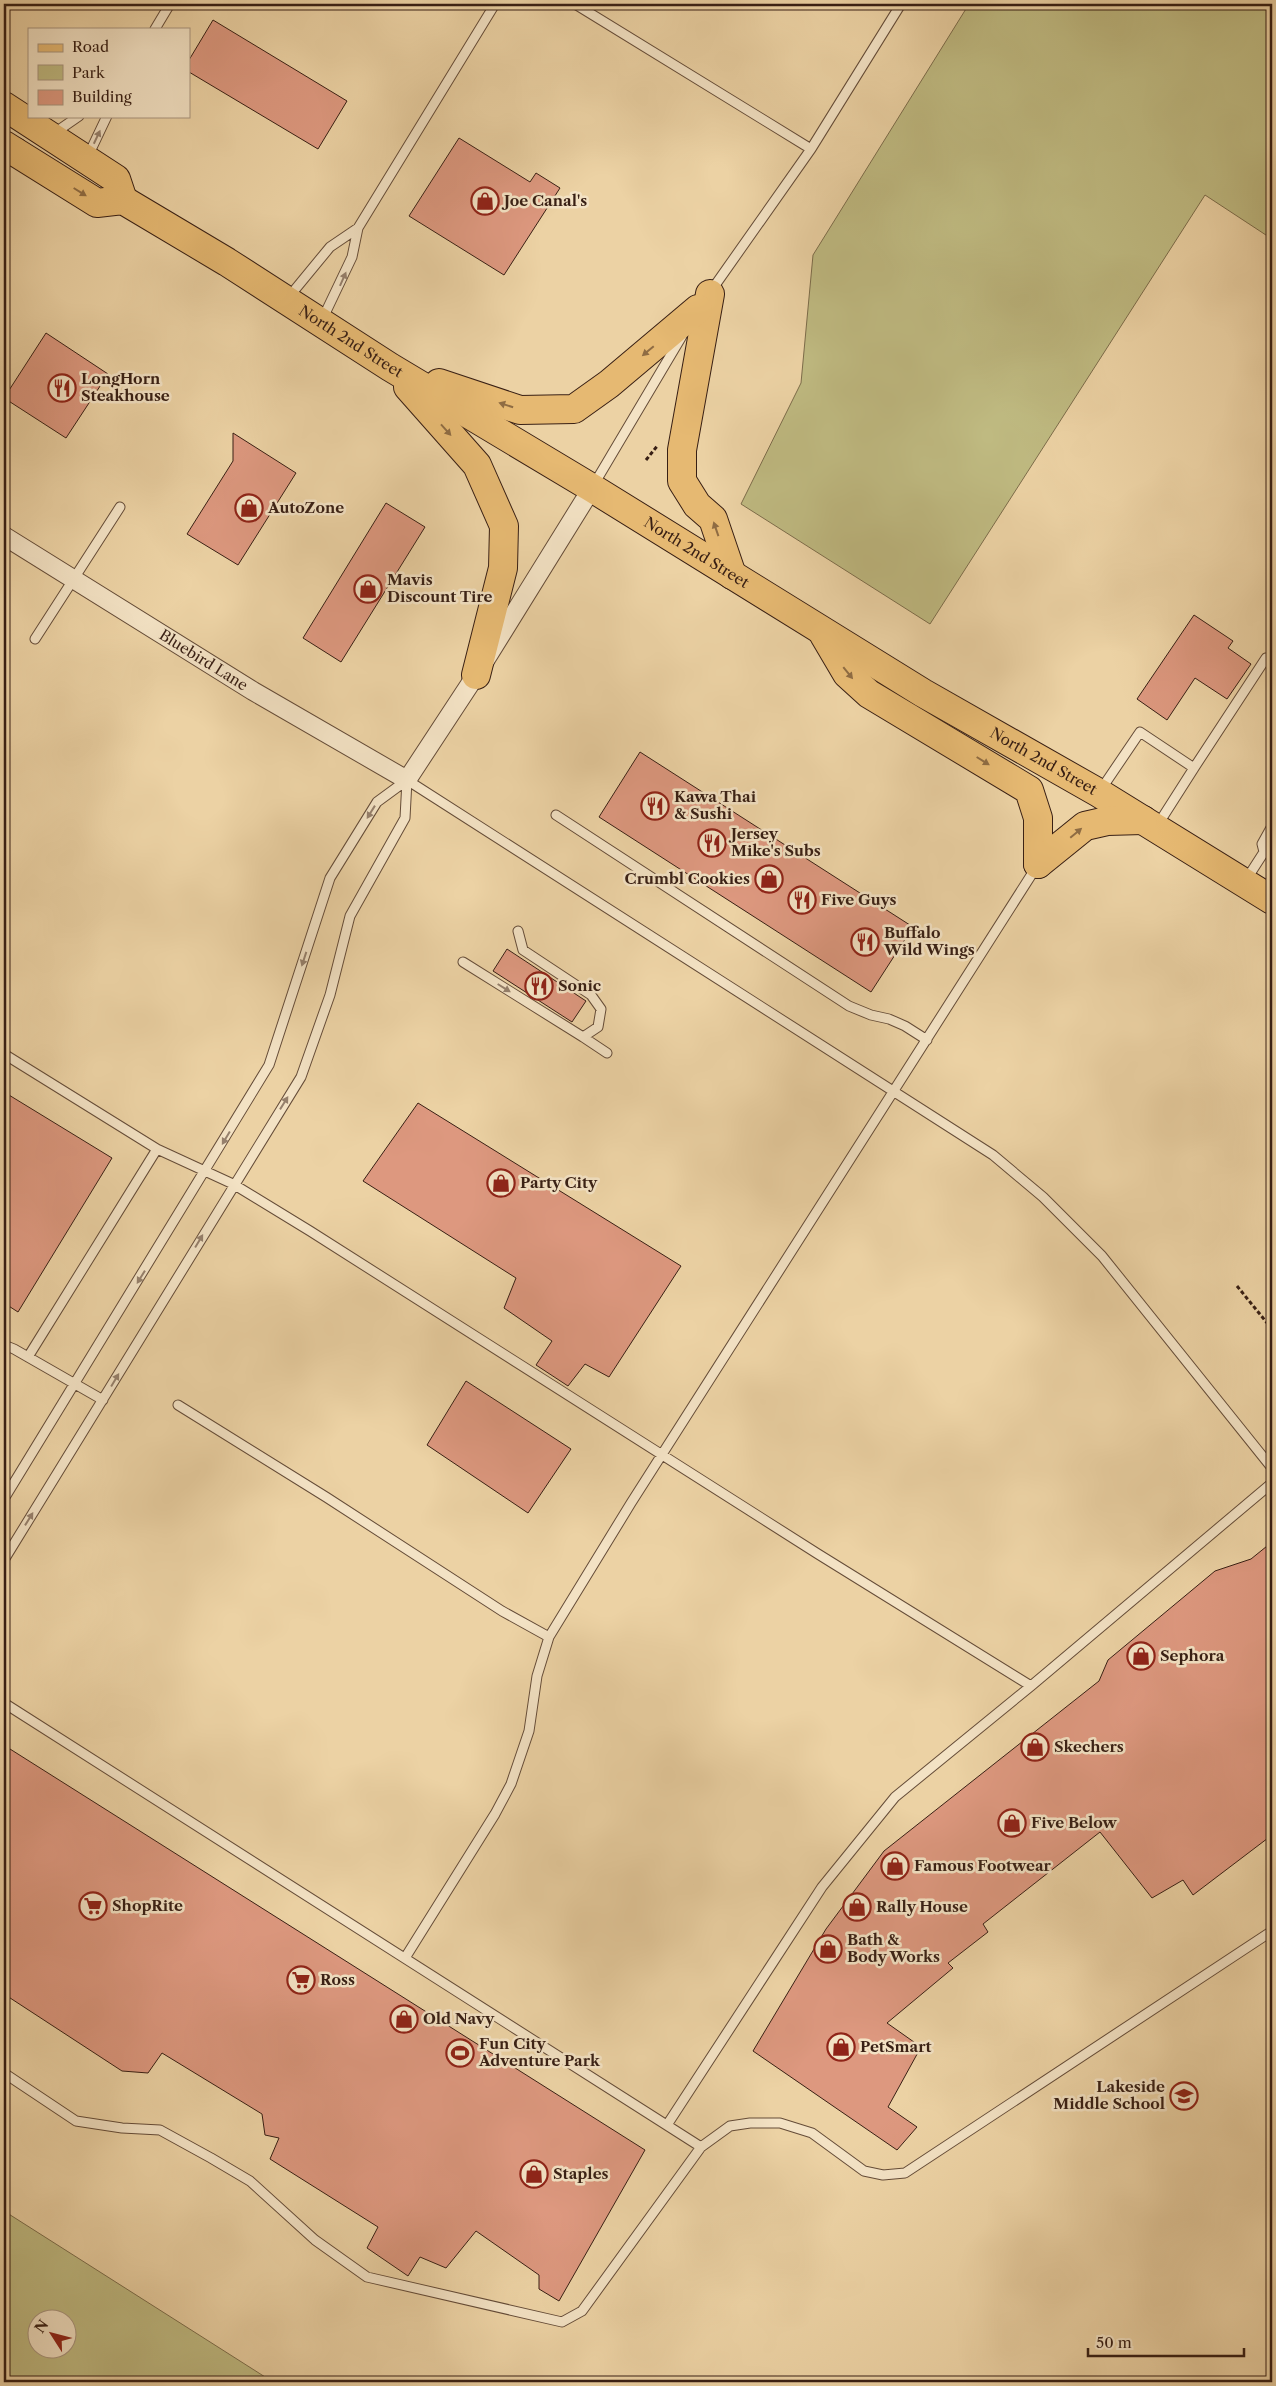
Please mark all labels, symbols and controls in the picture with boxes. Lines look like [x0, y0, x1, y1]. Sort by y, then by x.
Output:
legend [28, 28, 190, 118]
text: Road [72, 37, 109, 56]
text: Park [72, 63, 106, 82]
text: Building [72, 87, 132, 106]
one-way arrow [93, 130, 101, 145]
shop icon: Joe Canal's [470, 186, 500, 216]
one-way arrow [73, 188, 87, 197]
place label: Joe Canal's [501, 191, 587, 210]
one-way arrow [339, 272, 347, 286]
street label: North 2nd Street [295, 301, 407, 382]
one-way arrow [641, 346, 654, 357]
place label: LongHorn Steakhouse [81, 369, 170, 405]
restaurant icon: LongHorn Steakhouse [47, 373, 77, 403]
one-way arrow [498, 401, 513, 408]
one-way arrow [440, 423, 452, 435]
shop icon: AutoZone [234, 493, 264, 523]
place label: AutoZone [267, 498, 344, 517]
street label: North 2nd Street [641, 513, 753, 592]
one-way arrow [712, 521, 720, 536]
place label: Mavis Discount Tire [387, 570, 492, 606]
shop icon: Mavis Discount Tire [353, 574, 383, 604]
street label: Bluebird Lane [156, 625, 252, 695]
one-way arrow [842, 666, 853, 679]
street label: North 2nd Street [987, 723, 1101, 799]
one-way arrow [976, 757, 989, 766]
place label: Kawa Thai & Sushi [674, 787, 757, 823]
restaurant icon: Kawa Thai & Sushi [640, 791, 670, 821]
one-way arrow [366, 805, 375, 818]
place label: Jersey Mike's Subs [728, 824, 821, 860]
one-way arrow [1069, 827, 1081, 839]
restaurant icon: Jersey Mike's Subs [697, 828, 727, 858]
shop icon: Crumbl Cookies [754, 864, 784, 894]
place label: Crumbl Cookies [625, 869, 750, 888]
restaurant icon: Five Guys [787, 885, 817, 915]
place label: Five Guys [821, 890, 897, 909]
place label: Buffalo Wild Wings [883, 923, 975, 959]
restaurant icon: Buffalo Wild Wings [850, 927, 880, 957]
one-way arrow [300, 951, 308, 966]
restaurant icon: Sonic [524, 971, 554, 1001]
place label: Sonic [558, 976, 601, 995]
one-way arrow [497, 983, 511, 993]
one-way arrow [280, 1097, 289, 1110]
one-way arrow [221, 1132, 230, 1145]
shop icon: Party City [486, 1168, 516, 1198]
place label: Party City [520, 1173, 598, 1192]
one-way arrow [194, 1235, 203, 1248]
one-way arrow [136, 1271, 145, 1284]
one-way arrow [110, 1374, 119, 1387]
one-way arrow [25, 1512, 34, 1525]
shop icon: Sephora [1126, 1641, 1156, 1671]
place label: Sephora [1160, 1646, 1225, 1665]
shop icon: Skechers [1020, 1732, 1050, 1762]
place label: Skechers [1054, 1737, 1124, 1756]
shop icon: Five Below [997, 1808, 1027, 1838]
place label: Five Below [1031, 1813, 1118, 1832]
shop icon: Famous Footwear [880, 1851, 910, 1881]
place label: Famous Footwear [914, 1856, 1052, 1875]
supermarket icon: ShopRite [78, 1891, 108, 1921]
shop icon: Rally House [842, 1892, 872, 1922]
place label: ShopRite [112, 1896, 183, 1915]
place label: Rally House [876, 1897, 968, 1916]
place label: Bath & Body Works [847, 1930, 940, 1966]
shop icon: Bath & Body Works [813, 1934, 843, 1964]
supermarket icon: Ross [286, 1965, 316, 1995]
place label: Ross [320, 1970, 355, 1989]
shop icon: Old Navy [389, 2004, 419, 2034]
place label: Old Navy [423, 2009, 495, 2028]
shop icon: PetSmart [826, 2032, 856, 2062]
place label: Fun City Adventure Park [478, 2034, 601, 2070]
place label: PetSmart [860, 2037, 932, 2056]
sports icon: Fun City Adventure Park [445, 2038, 475, 2068]
place label: Lakeside Middle School [1053, 2077, 1165, 2113]
school or university icon: Lakeside Middle School [1169, 2081, 1199, 2111]
shop icon: Staples [519, 2159, 549, 2189]
place label: Staples [553, 2164, 609, 2183]
north arrow [28, 2308, 78, 2358]
text: N [31, 2316, 52, 2337]
scale bar [1088, 2326, 1245, 2358]
text: 50 m [1096, 2333, 1132, 2352]

